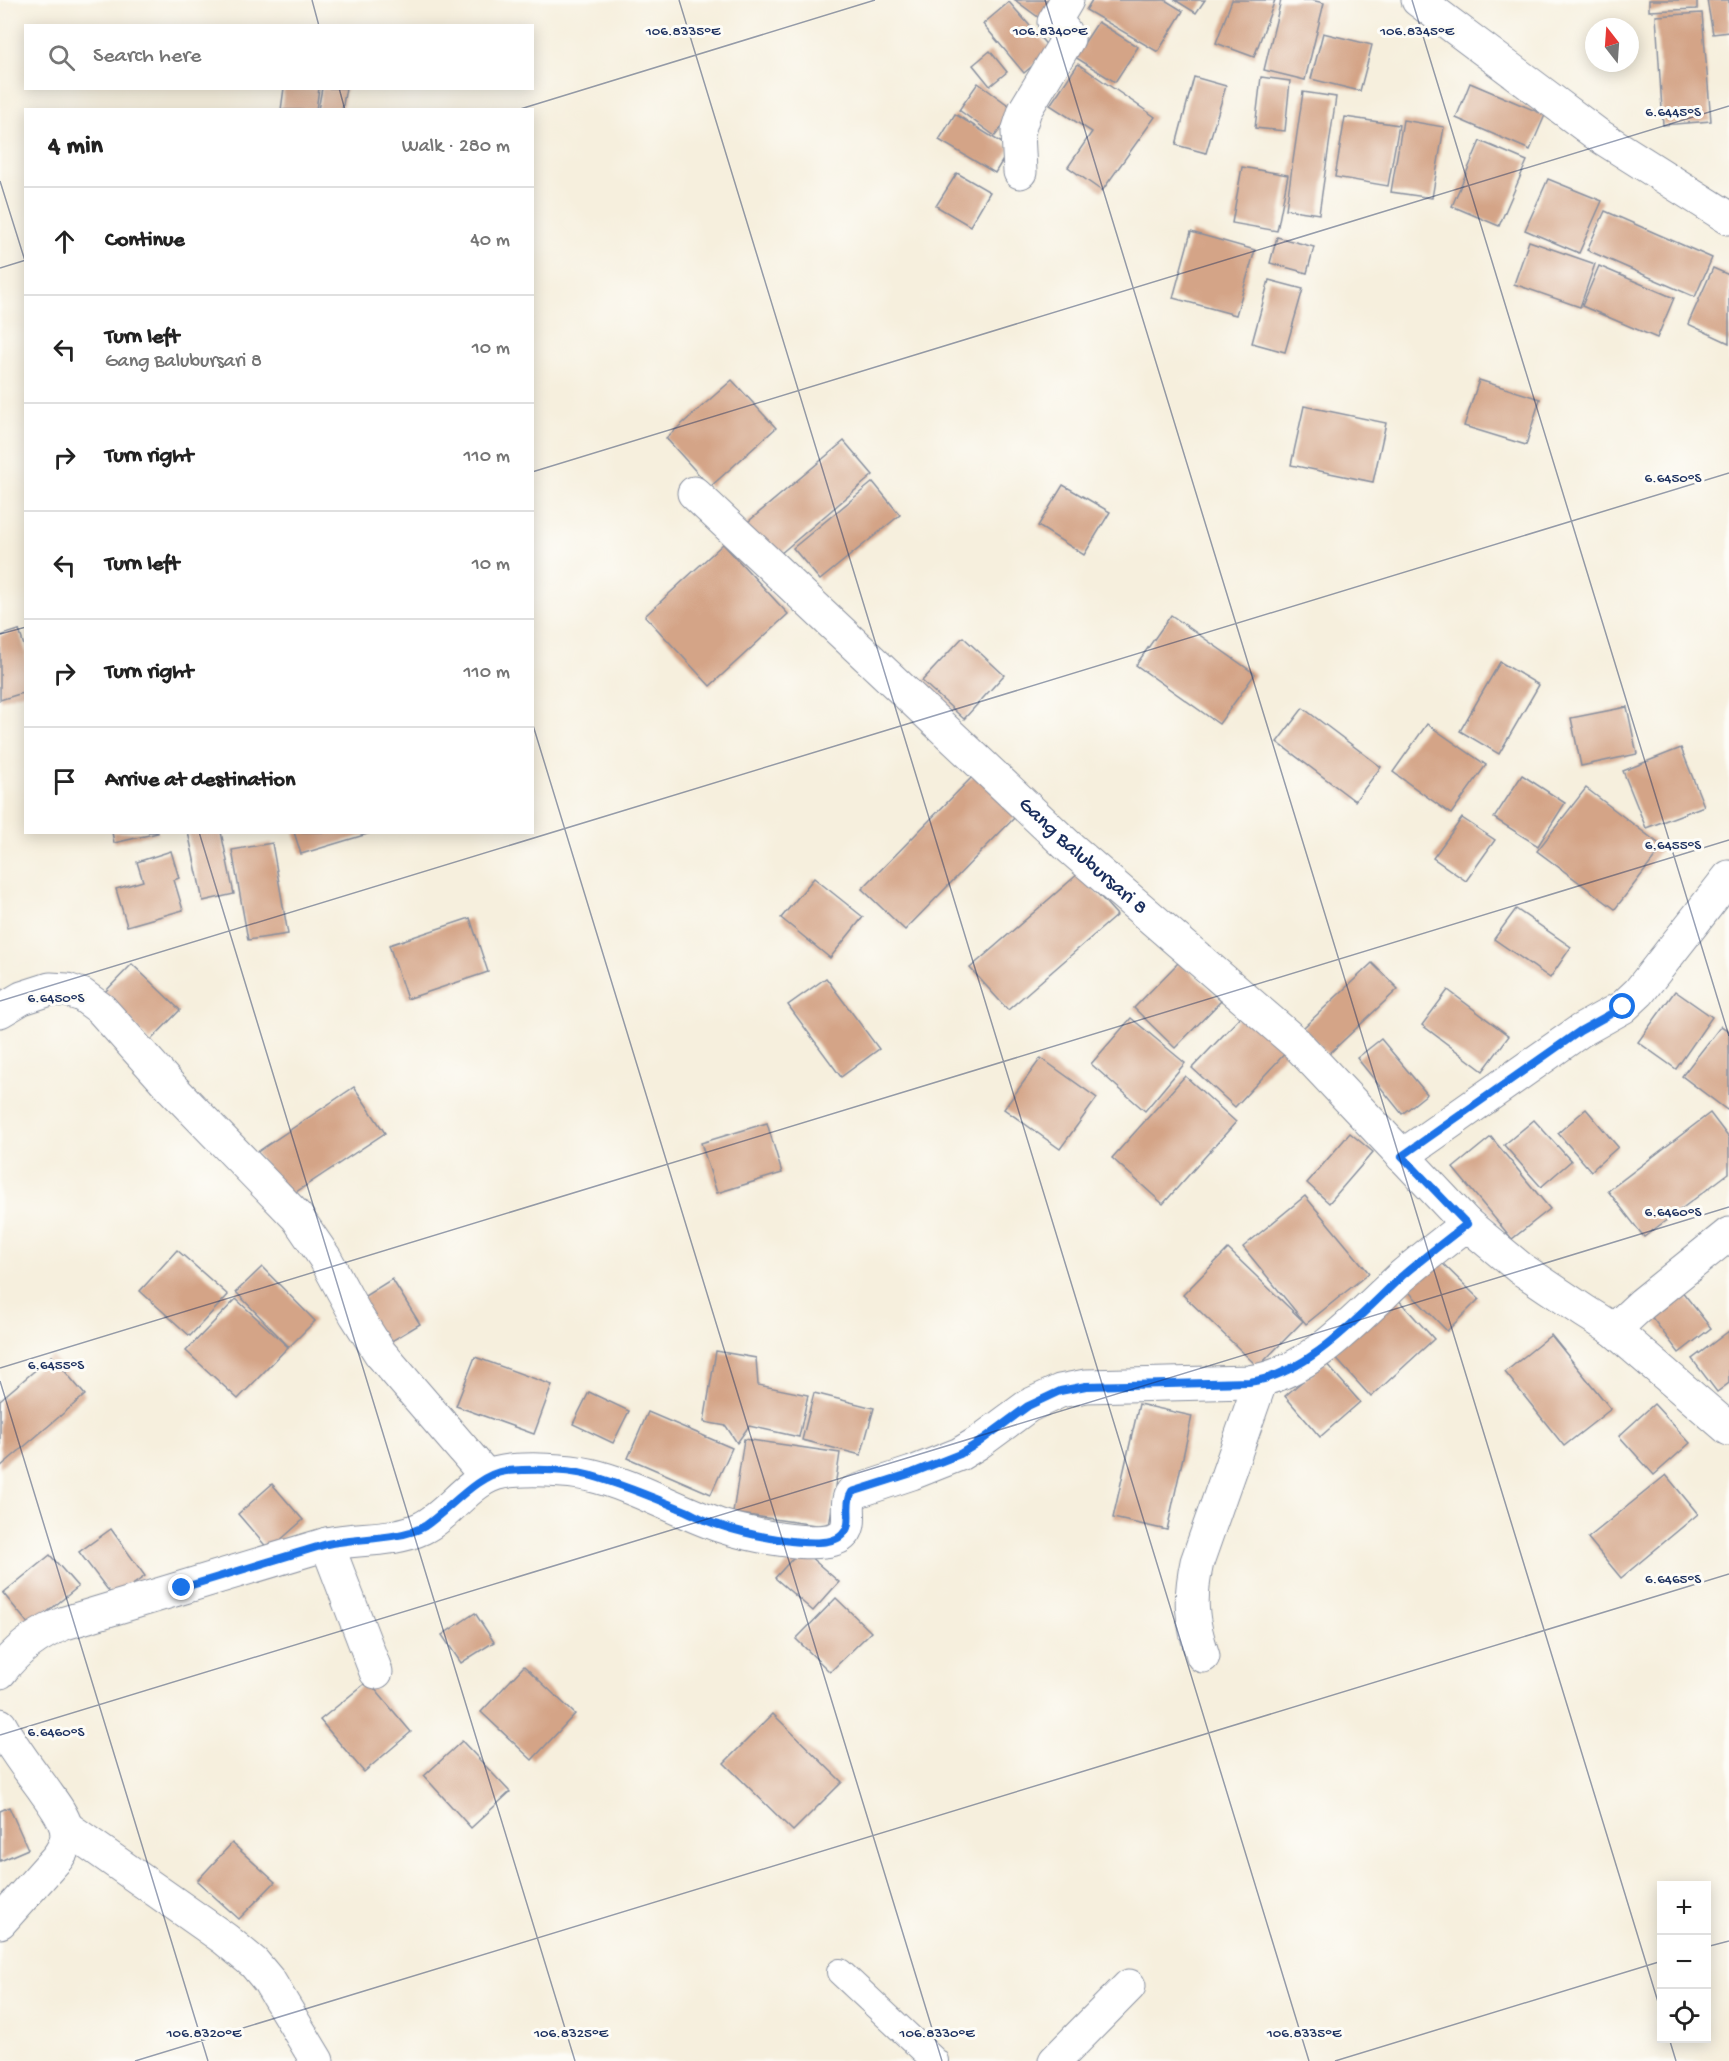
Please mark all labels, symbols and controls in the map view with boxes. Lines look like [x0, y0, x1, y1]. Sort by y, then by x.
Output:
north arrow [1585, 18, 1639, 72]
text: 106.8335°E [645, 23, 721, 41]
text: 106.8340°E [1012, 23, 1088, 41]
text: 106.8345°E [1379, 23, 1455, 41]
search box [24, 24, 534, 90]
icon: search [45, 41, 78, 74]
text: Search here [93, 44, 201, 70]
text: 6.6445°S [1645, 104, 1701, 122]
text: 4 min [48, 132, 103, 163]
text: Walk · 280 m [402, 136, 510, 159]
icon: ahead [48, 225, 81, 258]
text: Continue [105, 228, 185, 254]
text: 40 m [470, 230, 510, 253]
text: Turn left [105, 325, 179, 351]
icon: left [48, 333, 81, 366]
text: 10 m [472, 338, 510, 361]
text: Gang Balubursari 8 [105, 351, 262, 374]
icon: right [48, 441, 81, 474]
text: Turn right [105, 444, 193, 470]
text: 110 m [464, 446, 510, 469]
text: 6.6450°S [1644, 470, 1702, 488]
icon: left [48, 549, 81, 582]
text: Turn left [105, 552, 179, 578]
text: 10 m [472, 554, 510, 577]
icon: right [48, 657, 81, 690]
text: Turn right [105, 660, 193, 686]
text: 110 m [464, 662, 510, 685]
icon: arrive [48, 765, 81, 798]
text: Arrive at destination [105, 768, 295, 794]
street label: Gang Balubursari 8 [1012, 792, 1152, 921]
text: 6.6455°S [1645, 837, 1701, 855]
text: 6.6450°S [27, 990, 85, 1008]
route start [1609, 993, 1635, 1019]
text: 6.6460°S [1645, 1204, 1701, 1222]
text: 6.6455°S [28, 1357, 84, 1375]
text: 6.6465°S [1645, 1571, 1701, 1589]
route end [168, 1574, 194, 1600]
text: 6.6460°S [28, 1724, 84, 1742]
map controls [1657, 1881, 1711, 2043]
button: + [1657, 1881, 1711, 1935]
button: − [1657, 1935, 1711, 1989]
button: locate [1657, 1989, 1711, 2043]
text: 106.8320°E [166, 2025, 242, 2043]
text: 106.8325°E [533, 2025, 609, 2043]
text: 106.8330°E [898, 2025, 975, 2043]
text: 106.8335°E [1266, 2025, 1342, 2043]

